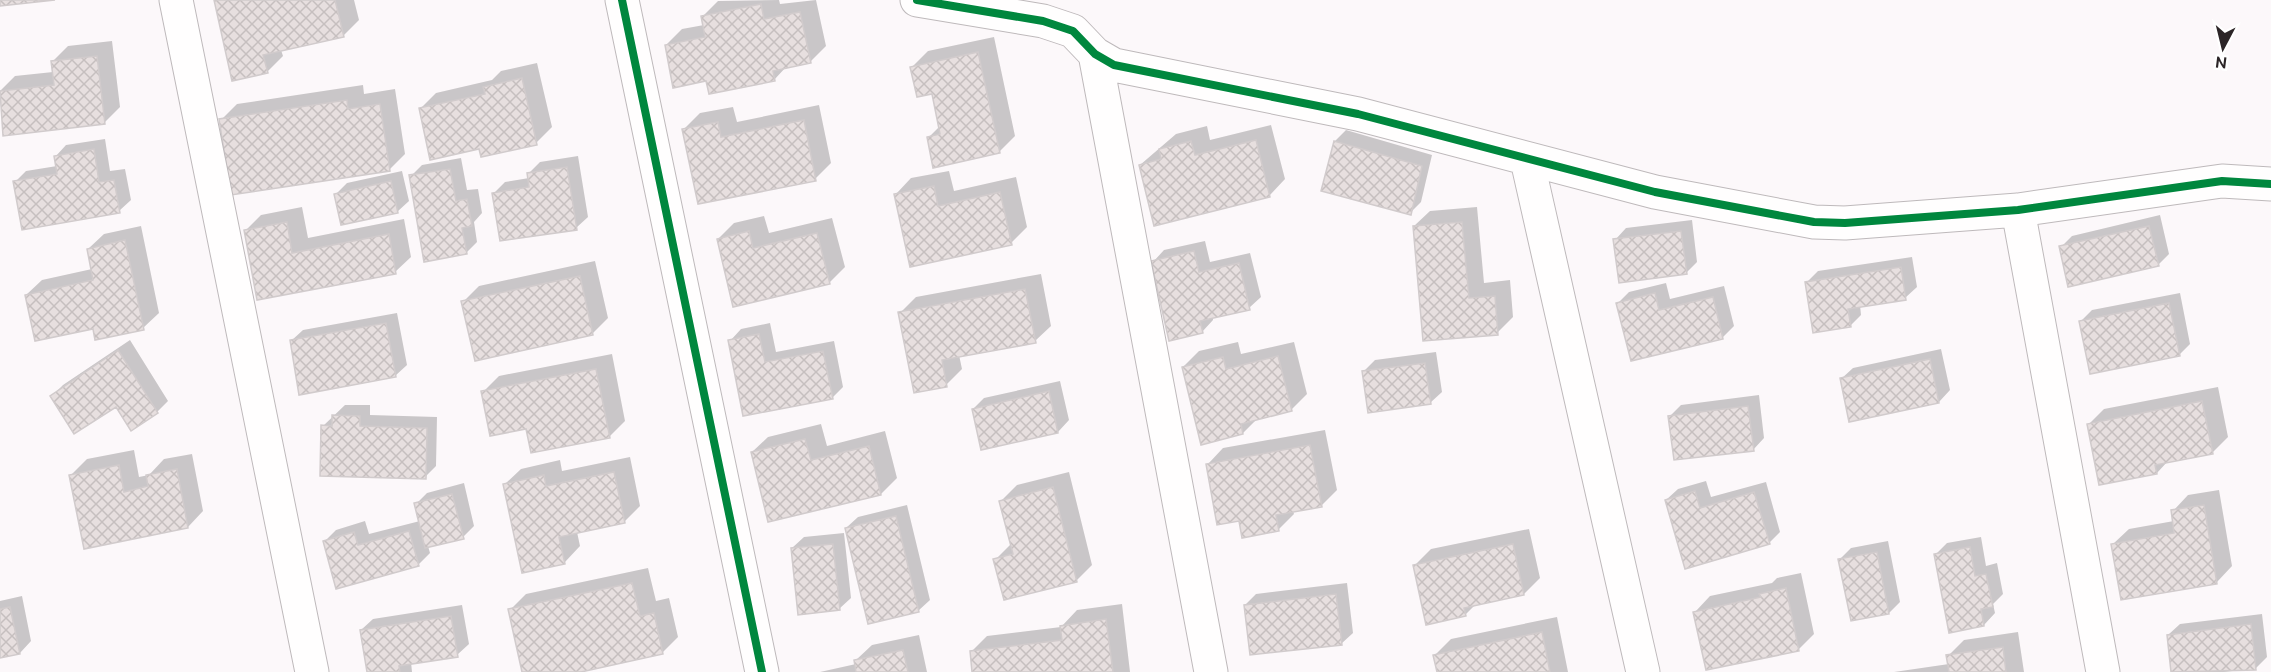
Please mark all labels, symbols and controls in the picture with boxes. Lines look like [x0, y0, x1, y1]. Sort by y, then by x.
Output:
north arrow [2193, 18, 2253, 78]
text: N [2214, 53, 2228, 73]

